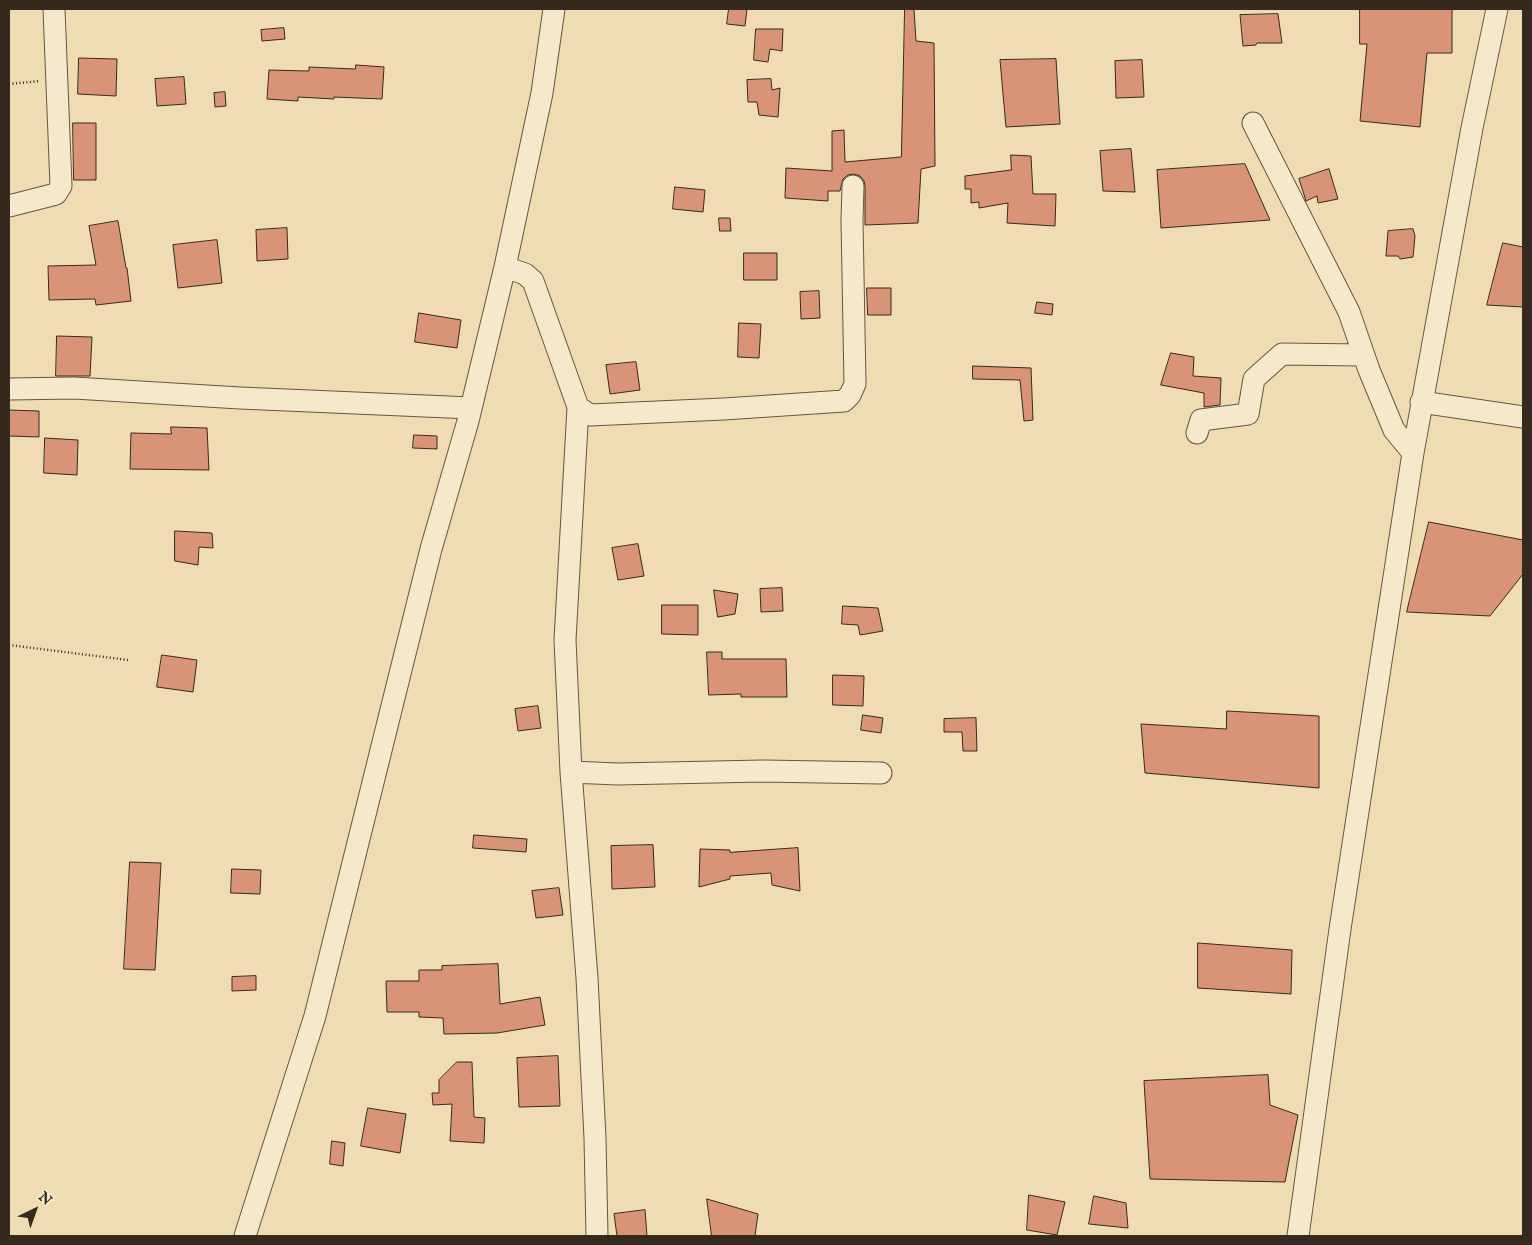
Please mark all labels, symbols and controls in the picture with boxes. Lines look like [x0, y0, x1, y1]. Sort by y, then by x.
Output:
north arrow [10, 1185, 60, 1235]
text: N [35, 1188, 56, 1210]

